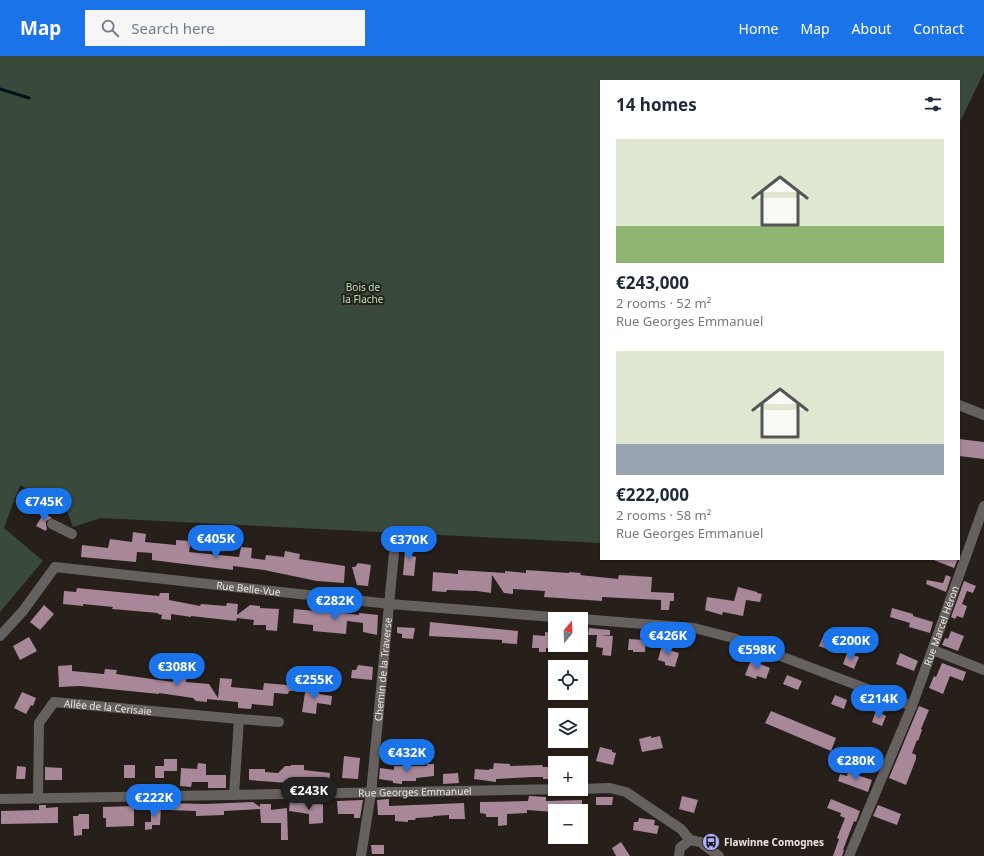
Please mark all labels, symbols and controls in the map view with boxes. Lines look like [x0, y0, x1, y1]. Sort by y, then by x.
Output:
search box [85, 10, 365, 46]
text: Map [20, 15, 61, 41]
icon: search [99, 17, 121, 39]
text: Search here [131, 18, 215, 38]
text: Home [739, 19, 778, 38]
text: Map [800, 19, 830, 38]
text: About [852, 19, 891, 38]
text: Contact [913, 19, 964, 38]
text: 14 homes [616, 93, 697, 116]
icon: filters [922, 93, 944, 115]
icon: home [744, 165, 816, 237]
text: €243,000 [616, 271, 689, 294]
park label: Bois de la Flache [343, 280, 384, 306]
text: 2 rooms · 52 m² [616, 294, 711, 312]
text: Rue Georges Emmanuel [616, 312, 763, 330]
icon: home [744, 377, 816, 449]
text: €222,000 [616, 483, 689, 506]
pin: €745K [16, 488, 72, 522]
text: €745K [25, 492, 63, 510]
text: 2 rooms · 58 m² [616, 506, 711, 524]
text: Rue Georges Emmanuel [616, 524, 763, 542]
pin: €405K [188, 525, 244, 559]
pin: €370K [381, 526, 437, 560]
text: €405K [197, 529, 235, 547]
text: €370K [390, 530, 428, 548]
street label: Rue Belle-Vue [216, 578, 282, 599]
street label: Rue Marcel Héron [920, 584, 962, 668]
pin: €282K [307, 587, 363, 621]
text: €282K [316, 591, 354, 609]
north arrow [548, 612, 588, 652]
map controls [548, 612, 588, 844]
street label: Chemin de la Traverse [371, 617, 395, 722]
pin: €426K [640, 622, 696, 656]
text: €426K [649, 626, 687, 644]
pin: €200K [823, 627, 879, 661]
text: €200K [832, 631, 870, 649]
pin: €598K [729, 636, 785, 670]
text: €598K [738, 640, 776, 658]
pin: €308K [149, 653, 205, 687]
text: €308K [158, 657, 196, 675]
button: locate [548, 660, 588, 700]
pin: €255K [286, 666, 342, 700]
text: €255K [295, 670, 333, 688]
pin: €214K [851, 685, 907, 719]
text: €214K [860, 689, 898, 707]
street label: Allée de la Cerisaie [63, 696, 153, 718]
button: layers [548, 708, 588, 748]
pin: €432K [379, 739, 435, 773]
text: €432K [388, 743, 426, 761]
pin: €280K [828, 747, 884, 781]
text: €280K [837, 751, 875, 769]
button: + [548, 756, 588, 796]
pin: €243K [281, 777, 337, 811]
text: €243K [290, 781, 328, 799]
pin: €222K [126, 784, 182, 818]
street label: Rue Georges Emmanuel [358, 784, 472, 800]
text: €222K [135, 788, 173, 806]
button: − [548, 804, 588, 844]
bus stop icon: Flawinne Comognes [701, 832, 721, 852]
place label: Flawinne Comognes [724, 835, 824, 849]

